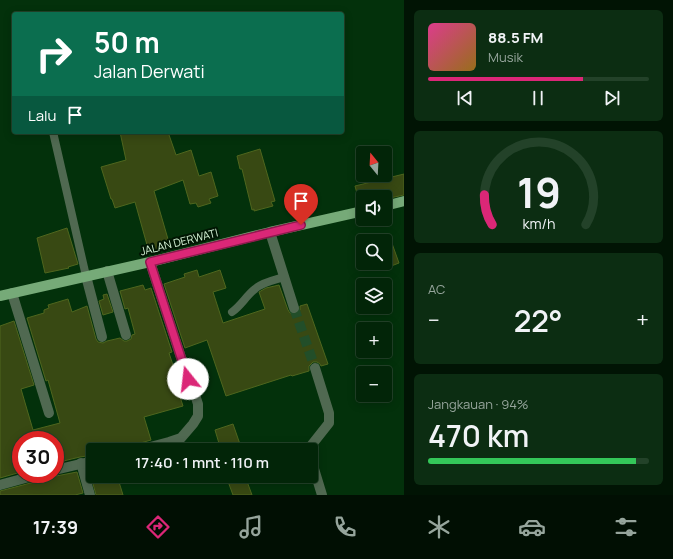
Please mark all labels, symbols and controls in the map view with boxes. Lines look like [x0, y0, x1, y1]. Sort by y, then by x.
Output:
text: 50 m [94, 23, 160, 61]
text: 88.5 FM [488, 27, 543, 48]
icon: right [28, 28, 80, 80]
text: Musik [488, 48, 523, 66]
text: Jalan Derwati [94, 59, 205, 83]
icon: previous [454, 87, 476, 109]
icon: pause [527, 87, 549, 109]
icon: next [601, 87, 623, 109]
icon: arrive [64, 104, 86, 126]
text: Lalu [28, 105, 56, 126]
north arrow [356, 146, 392, 182]
map controls [356, 146, 392, 402]
text: 19 [516, 164, 561, 220]
pin [284, 184, 318, 225]
icon: arrive [290, 190, 312, 212]
button: sound [356, 190, 392, 226]
text: km/h [522, 213, 555, 232]
street label: JALAN DERWATI [138, 225, 219, 258]
button: search [356, 234, 392, 270]
button: layers [356, 278, 392, 314]
text: AC [428, 280, 445, 298]
text: 22° [514, 300, 562, 341]
text: − [428, 305, 440, 335]
text: + [636, 305, 649, 335]
button: + [356, 322, 392, 358]
position arrow [167, 358, 209, 400]
button: − [356, 366, 392, 402]
text: Jangkauan · 94% [428, 395, 529, 413]
text: 470 km [428, 415, 529, 456]
speed limit sign: 30 [12, 431, 64, 483]
text: 17:40 · 1 mnt · 110 m [135, 452, 269, 473]
icon: directions [144, 513, 172, 541]
icon: music [237, 513, 265, 541]
icon: phone [331, 513, 359, 541]
icon: climate [425, 513, 453, 541]
icon: car [518, 513, 546, 541]
icon: filters [612, 513, 640, 541]
text: 17:39 [33, 515, 78, 539]

